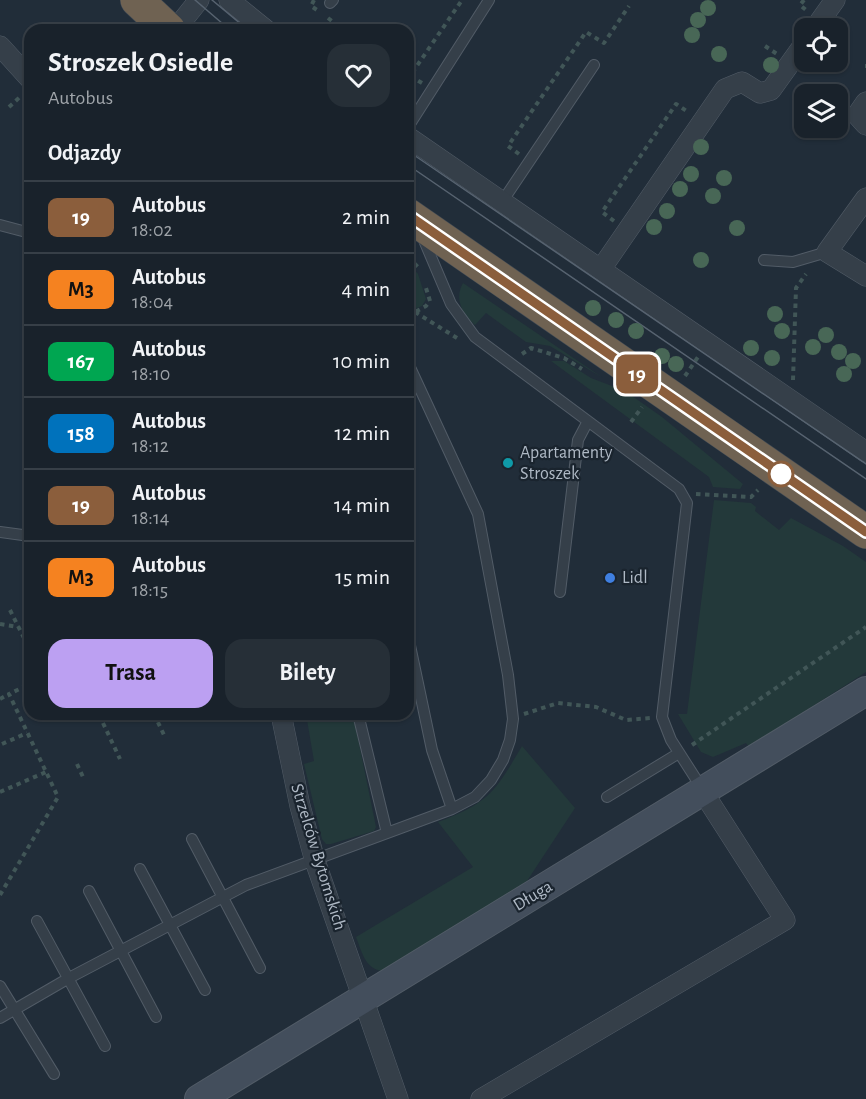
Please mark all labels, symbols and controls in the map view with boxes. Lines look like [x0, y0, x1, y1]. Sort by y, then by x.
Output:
map controls [794, 18, 848, 138]
button: locate [794, 18, 848, 72]
button: heart [327, 44, 390, 107]
text: Stroszek Osiedle [48, 49, 233, 77]
button: layers [794, 84, 848, 138]
text: Autobus [48, 88, 113, 108]
text: Odjazdy [48, 142, 121, 164]
text: Autobus [132, 194, 206, 216]
text: 2 min [342, 206, 390, 228]
text: 19 [72, 207, 90, 228]
text: 18:02 [132, 220, 173, 240]
text: Autobus [132, 266, 206, 288]
text: 4 min [342, 278, 390, 300]
text: M3 [68, 279, 94, 300]
text: 18:04 [132, 292, 173, 312]
text: Autobus [132, 338, 206, 360]
text: 10 min [333, 350, 390, 372]
text: 167 [68, 351, 94, 372]
line badge: 19 [610, 354, 664, 394]
text: 18:10 [132, 364, 170, 384]
text: 19 [628, 364, 646, 385]
text: Autobus [132, 410, 206, 432]
text: 12 min [335, 422, 390, 444]
text: 158 [68, 423, 95, 444]
text: 18:12 [132, 436, 169, 456]
place label: Apartamenty Stroszek [520, 444, 613, 483]
marker: Apartamenty Stroszek [501, 456, 515, 470]
unlabelled marker [768, 461, 794, 487]
text: Autobus [132, 482, 206, 504]
text: 14 min [334, 494, 390, 516]
text: 19 [72, 495, 90, 516]
text: 18:14 [132, 508, 169, 528]
text: Autobus [132, 554, 206, 576]
text: 15 min [335, 566, 390, 588]
text: M3 [68, 567, 94, 588]
place label: Lidl [622, 569, 648, 587]
marker: Lidl [603, 571, 617, 585]
text: 18:15 [132, 580, 168, 600]
button: Trasa [48, 639, 213, 708]
button: Bilety [225, 639, 390, 708]
street label: Strzelców Bytomskich [287, 782, 349, 932]
street label: Długa [510, 877, 556, 915]

